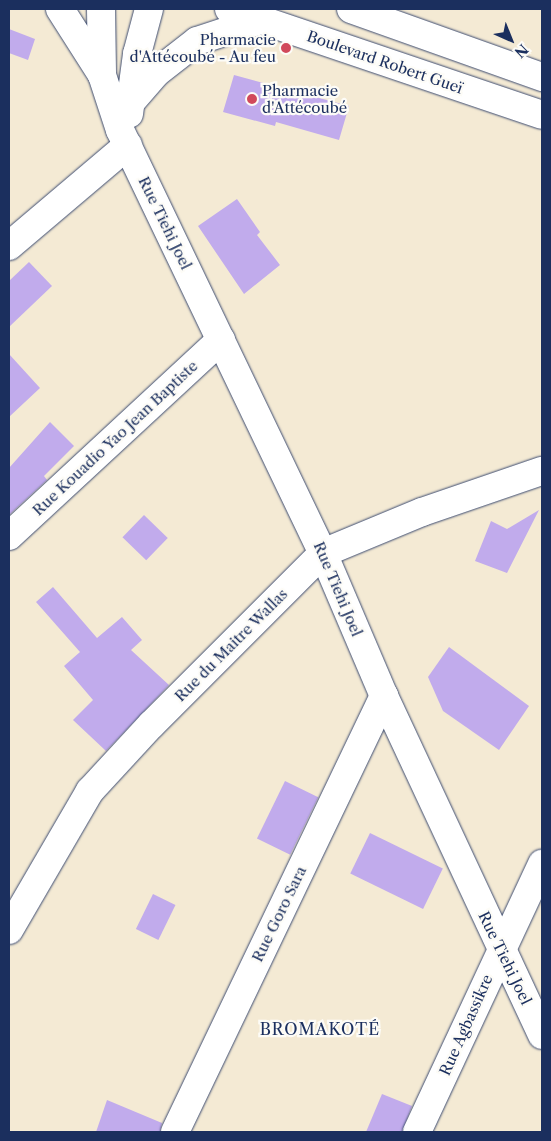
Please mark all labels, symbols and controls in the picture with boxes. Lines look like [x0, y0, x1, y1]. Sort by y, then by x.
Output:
north arrow [486, 15, 536, 65]
street label: Boulevard Robert Gueï [305, 27, 465, 97]
place label: Pharmacie d'Attécoubé - Au feu [129, 30, 276, 65]
text: N [511, 40, 532, 61]
marker: Pharmacie d'Attécoubé - Au feu [280, 42, 292, 54]
place label: Pharmacie d'Attécoubé [262, 81, 347, 116]
marker: Pharmacie d'Attécoubé [246, 93, 258, 105]
street label: Rue Tiehi Joel [135, 173, 195, 273]
street label: Rue Kouadio Yao Jean Baptiste [29, 356, 201, 520]
street label: Rue Tiehi Joel [310, 539, 366, 639]
street label: Rue du Maitre Wallas [171, 585, 291, 705]
street label: Rue Goro Sara [248, 863, 310, 965]
street label: Rue Tiehi Joel [475, 908, 535, 1008]
street label: Rue Agbassikre [436, 971, 496, 1079]
district label: BROMAKOTÉ [259, 1019, 381, 1039]

